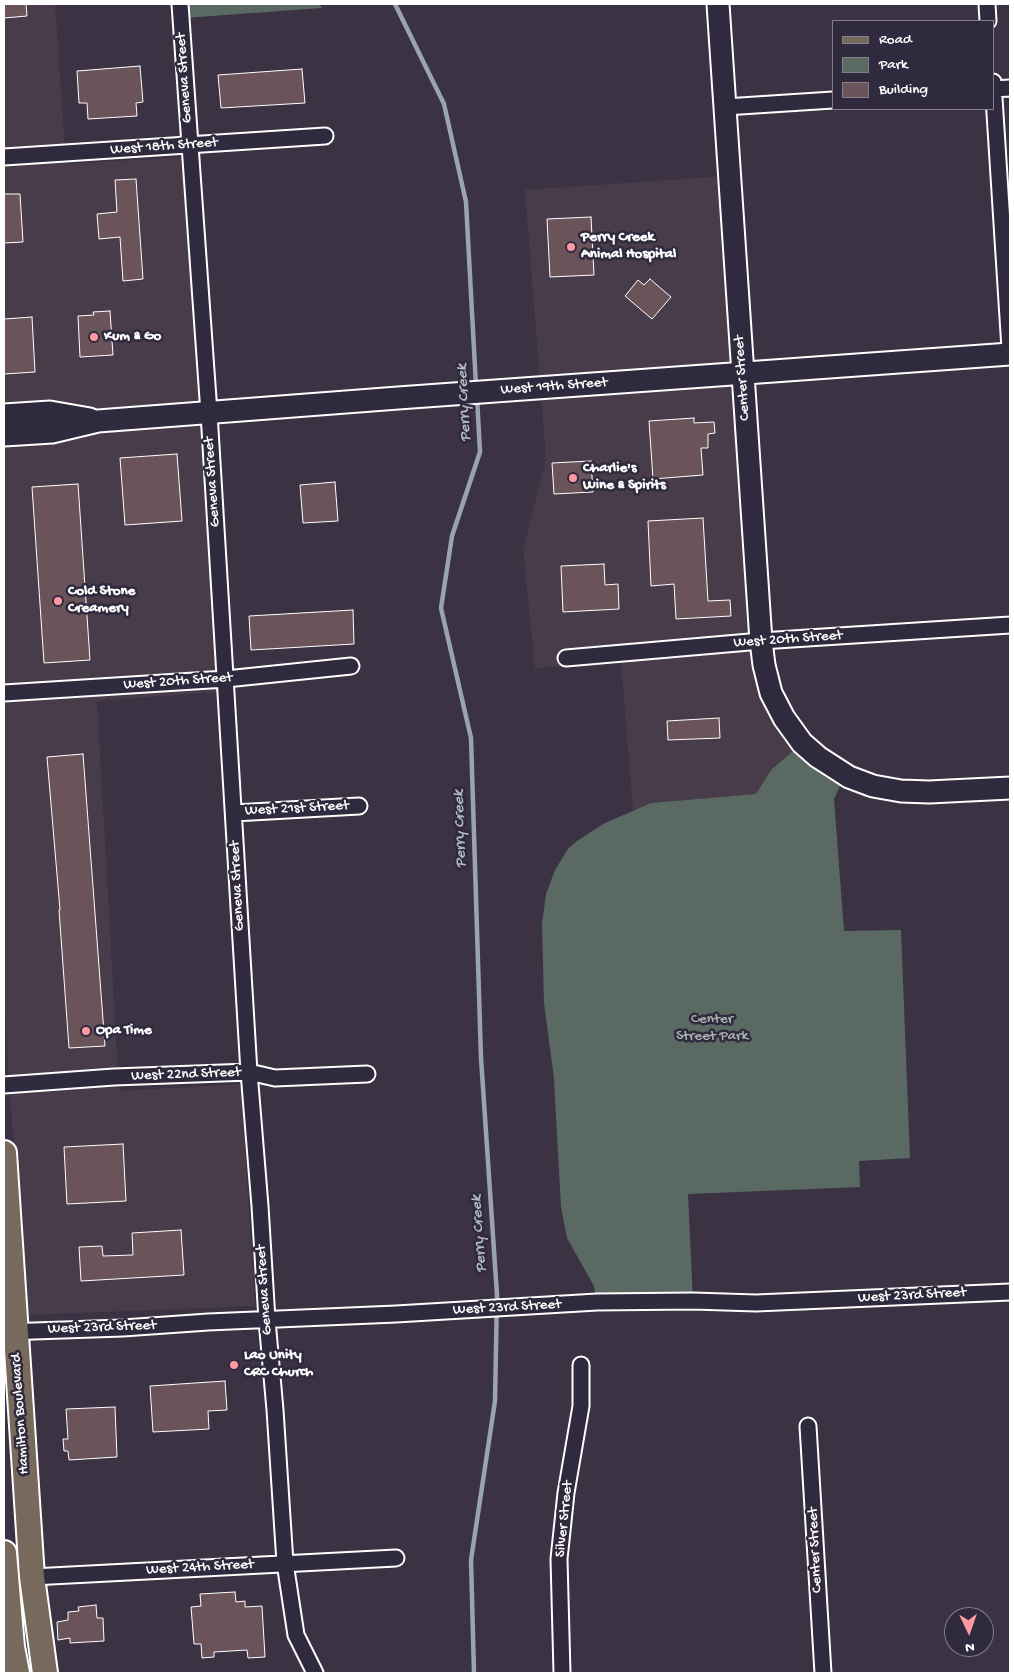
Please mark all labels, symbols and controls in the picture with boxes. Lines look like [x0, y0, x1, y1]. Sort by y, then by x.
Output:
legend [832, 20, 994, 110]
text: Road [879, 31, 912, 49]
street label: Geneva Street [173, 32, 197, 124]
text: Park [879, 56, 908, 74]
text: Building [879, 81, 928, 99]
street label: West 18th Street [110, 134, 218, 160]
place label: Perry Creek Animal Hospital [581, 229, 676, 264]
marker: Perry Creek Animal Hospital [565, 241, 577, 253]
place label: Kum & Go [104, 328, 161, 346]
marker: Kum & Go [88, 331, 100, 343]
street label: Center Street [731, 335, 755, 421]
water label: Perry Creek [453, 364, 477, 442]
street label: West 19th Street [500, 374, 608, 400]
street label: Geneva Street [201, 436, 225, 528]
place label: Charlie's Wine & Spirits [583, 460, 666, 495]
marker: Charlie's Wine & Spirits [567, 472, 579, 484]
place label: Cold Stone Creamery [68, 583, 135, 618]
marker: Cold Stone Creamery [52, 595, 64, 607]
street label: West 20th Street [733, 627, 843, 653]
street label: West 20th Street [123, 669, 233, 695]
water label: Perry Creek [450, 790, 472, 868]
street label: West 21st Street [244, 797, 350, 821]
street label: Geneva Street [227, 840, 249, 932]
park label: Center Street Park [676, 1011, 748, 1046]
place label: Opa Time [96, 1022, 152, 1040]
marker: Opa Time [80, 1025, 92, 1037]
street label: West 22nd Street [131, 1064, 241, 1086]
water label: Perry Creek [468, 1194, 492, 1274]
street label: Geneva Street [253, 1244, 277, 1336]
street label: West 23rd Street [857, 1284, 967, 1308]
street label: West 23rd Street [452, 1296, 562, 1320]
street label: West 23rd Street [47, 1317, 157, 1339]
place label: Lao Unity CRC Church [244, 1347, 313, 1382]
street label: Hamilton Boulevard [8, 1353, 34, 1475]
marker: Lao Unity CRC Church [228, 1359, 240, 1371]
street label: Silver Street [552, 1480, 578, 1558]
street label: Center Street [805, 1507, 827, 1593]
street label: West 24th Street [146, 1556, 254, 1580]
north arrow [944, 1607, 994, 1657]
text: N [965, 1638, 975, 1655]

